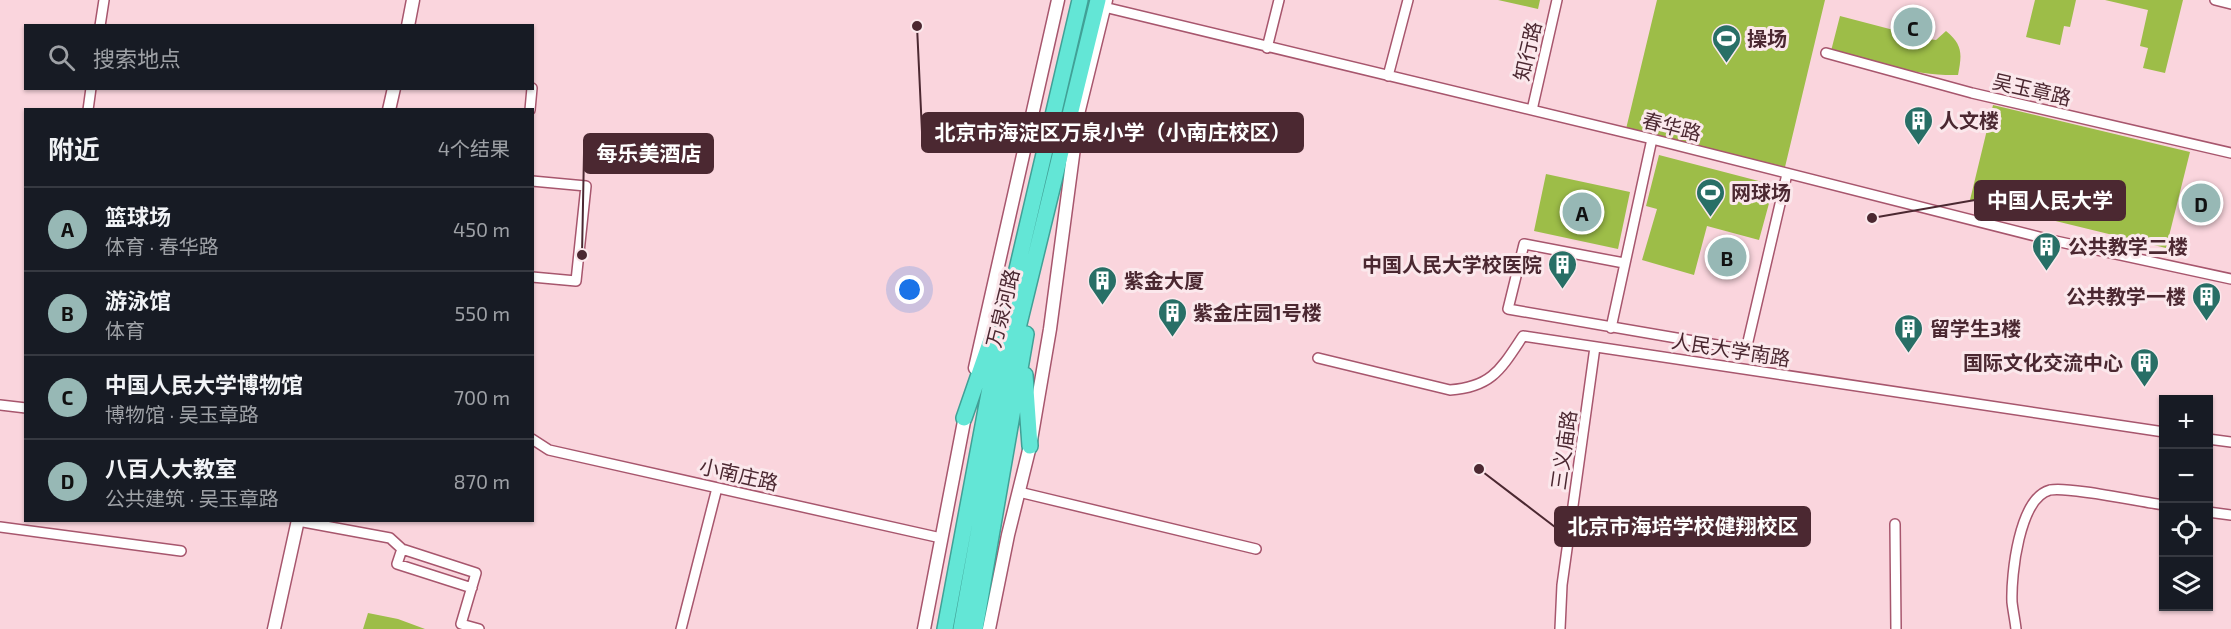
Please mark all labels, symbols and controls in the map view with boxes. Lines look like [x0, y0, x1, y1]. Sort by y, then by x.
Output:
pin: C [1894, 4, 1932, 50]
street label: 知行路 [1509, 19, 1545, 83]
sports icon: 操场 [1710, 22, 1742, 64]
search box [24, 24, 534, 90]
place label: 操场 [1747, 26, 1787, 50]
icon: search [45, 41, 78, 74]
text: 搜索地点 [93, 45, 181, 71]
street label: 吴玉章路 [1990, 68, 2074, 110]
building icon: 人文楼 [1902, 104, 1934, 146]
street label: 春华路 [1640, 107, 1704, 145]
place label: 人文楼 [1939, 108, 1999, 132]
callout: 北京市海淀区万泉小学（小南庄校区） [922, 113, 1303, 152]
text: 北京市海淀区万泉小学（小南庄校区） [935, 119, 1292, 144]
text: 附近 [48, 133, 100, 164]
callout: 每乐美酒店 [584, 134, 713, 173]
text: 4个结果 [438, 136, 510, 160]
text: 每乐美酒店 [597, 140, 702, 165]
sports icon: 网球场 [1694, 176, 1726, 218]
place label: 网球场 [1731, 180, 1791, 204]
pin: D [2182, 180, 2220, 226]
callout: 中国人民大学 [1975, 181, 2125, 220]
text: 中国人民大学 [1987, 187, 2113, 212]
pin: A [1562, 190, 1602, 234]
text: 篮球场 [105, 203, 171, 229]
text: A [61, 217, 74, 241]
text: 450 m [453, 217, 510, 241]
building icon: 公共教学二楼 [2031, 230, 2063, 272]
text: 体育 · 春华路 [105, 234, 219, 258]
pin: B [1708, 234, 1746, 280]
place label: 公共教学二楼 [2068, 234, 2188, 258]
building icon: 中国人民大学校医院 [1547, 248, 1579, 290]
place label: 中国人民大学校医院 [1362, 252, 1542, 276]
building icon: 紫金大厦 [1087, 264, 1119, 306]
street label: 万泉河路 [981, 266, 1023, 350]
place label: 紫金大厦 [1124, 268, 1204, 292]
your location [895, 275, 924, 304]
building icon: 公共教学一楼 [2191, 280, 2223, 322]
place label: 公共教学一楼 [2066, 284, 2186, 308]
text: 游泳馆 [105, 287, 171, 313]
building icon: 紫金庄园1号楼 [1156, 296, 1188, 338]
place label: 紫金庄园1号楼 [1193, 300, 1322, 324]
text: B [61, 301, 74, 325]
text: 550 m [455, 301, 510, 325]
building icon: 留学生3楼 [1893, 312, 1925, 354]
place label: 留学生3楼 [1930, 316, 2021, 340]
text: 体育 [105, 318, 145, 342]
street label: 人民大学南路 [1670, 328, 1792, 370]
building icon: 国际文化交流中心 [2128, 346, 2160, 388]
place label: 国际文化交流中心 [1963, 350, 2123, 374]
text: 中国人民大学博物馆 [105, 371, 303, 397]
text: C [62, 385, 73, 409]
text: 700 m [454, 385, 510, 409]
map controls [2159, 395, 2213, 611]
button: + [2159, 395, 2213, 449]
text: 博物馆 · 吴玉章路 [105, 402, 259, 426]
street label: 三义庙路 [1546, 409, 1580, 491]
button: − [2159, 449, 2213, 503]
street label: 小南庄路 [697, 453, 781, 495]
text: 八百人大教室 [105, 455, 237, 481]
text: D [61, 469, 74, 493]
text: 870 m [454, 469, 510, 493]
text: 公共建筑 · 吴玉章路 [105, 486, 279, 510]
button: locate [2159, 503, 2213, 557]
callout: 北京市海培学校健翔校区 [1555, 507, 1810, 546]
text: 北京市海培学校健翔校区 [1568, 513, 1799, 538]
button: layers [2159, 557, 2213, 611]

